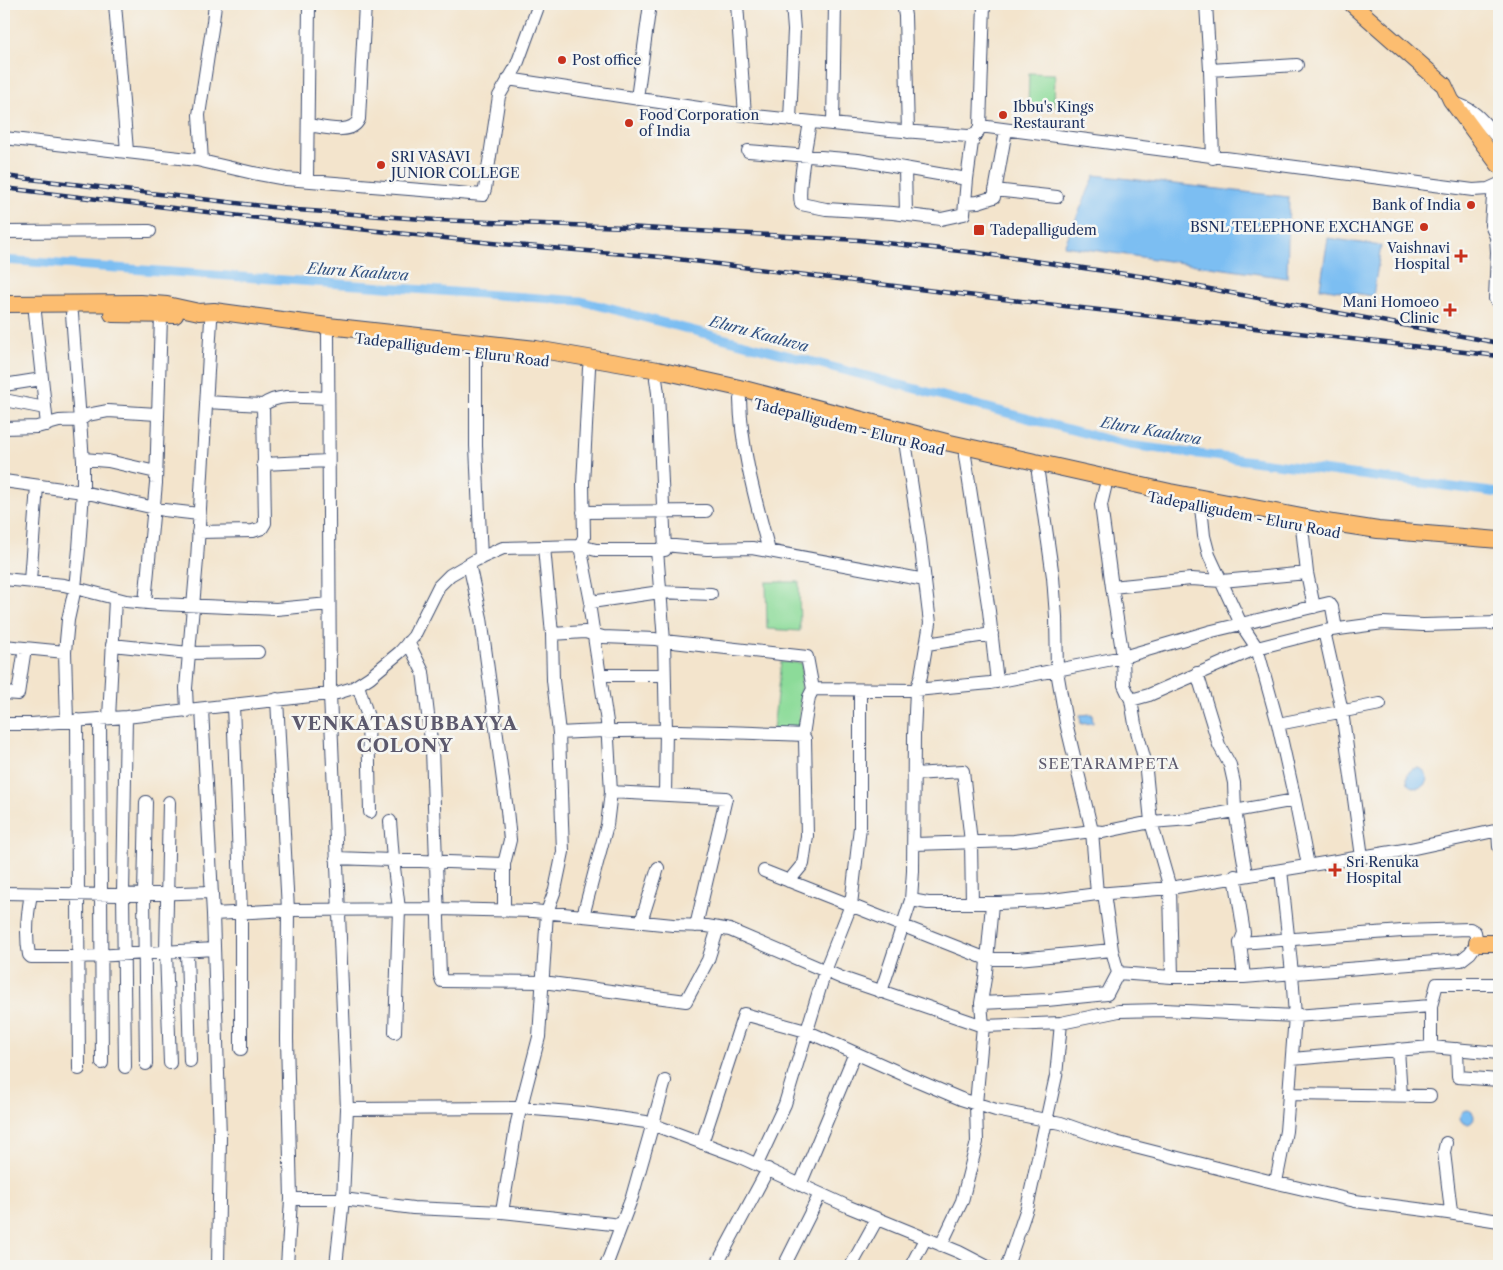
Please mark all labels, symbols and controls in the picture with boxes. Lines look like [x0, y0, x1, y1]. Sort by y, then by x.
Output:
place label: Post office [572, 51, 642, 69]
marker: Post office [556, 54, 568, 66]
place label: Ibbu's Kings Restaurant [1013, 98, 1094, 132]
place label: Food Corporation of India [639, 106, 759, 140]
marker: Ibbu's Kings Restaurant [997, 109, 1009, 121]
marker: Food Corporation of India [623, 117, 635, 129]
place label: SRI VASAVI JUNIOR COLLEGE [389, 148, 520, 182]
marker: SRI VASAVI JUNIOR COLLEGE [375, 159, 387, 171]
place label: Bank of India [1372, 196, 1462, 214]
marker: Bank of India [1465, 199, 1477, 211]
place label: BSNL TELEPHONE EXCHANGE [1190, 218, 1414, 236]
place label: Tadepalligudem [990, 221, 1097, 239]
marker: BSNL TELEPHONE EXCHANGE [1418, 221, 1430, 233]
marker: Tadepalligudem [972, 223, 986, 237]
place label: Vaishnavi Hospital [1386, 239, 1450, 273]
marker: Vaishnavi Hospital [1454, 249, 1468, 263]
water label: Eluru Kaaluva [306, 258, 410, 285]
place label: Mani Homoeo Clinic [1343, 293, 1439, 327]
marker: Mani Homoeo Clinic [1443, 303, 1457, 317]
water label: Eluru Kaaluva [707, 311, 811, 356]
street label: Tadepalligudem - Eluru Road [354, 329, 551, 371]
street label: Tadepalligudem - Eluru Road [752, 395, 947, 460]
water label: Eluru Kaaluva [1098, 412, 1203, 449]
street label: Tadepalligudem - Eluru Road [1146, 487, 1342, 543]
district label: VENKATASUBBAYYA COLONY [291, 712, 519, 757]
district label: SEETARAMPETA [1038, 754, 1180, 773]
place label: Sri Renuka Hospital [1346, 853, 1419, 887]
marker: Sri Renuka Hospital [1328, 863, 1342, 877]

